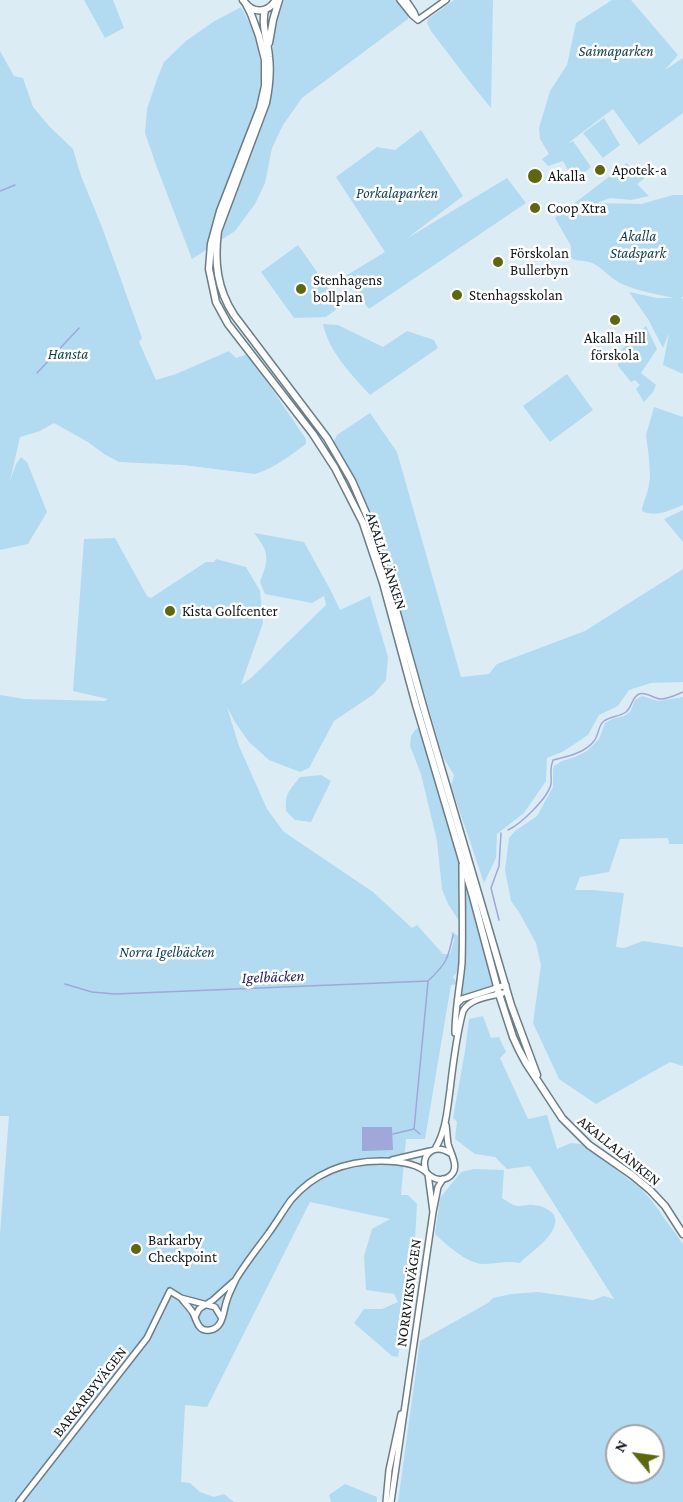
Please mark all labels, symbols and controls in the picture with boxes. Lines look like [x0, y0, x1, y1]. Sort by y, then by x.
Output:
park label: Saimaparken [578, 42, 654, 60]
place label: Apotek-a [612, 161, 667, 179]
marker: Apotek-a [593, 163, 607, 177]
marker: Akalla [526, 167, 544, 185]
place label: Akalla [548, 167, 585, 185]
park label: Porkalaparken [356, 184, 438, 202]
place label: Coop Xtra [547, 199, 607, 217]
marker: Coop Xtra [528, 201, 542, 215]
park label: Akalla Stadspark [610, 227, 666, 262]
place label: Förskolan Bullerbyn [510, 244, 569, 279]
marker: Förskolan Bullerbyn [491, 255, 505, 269]
place label: Stenhagens bollplan [313, 271, 382, 306]
marker: Stenhagens bollplan [294, 282, 308, 296]
place label: Stenhagsskolan [469, 286, 563, 304]
marker: Stenhagsskolan [450, 288, 464, 302]
marker: Akalla Hill förskola [608, 313, 622, 327]
place label: Akalla Hill förskola [584, 329, 646, 364]
park label: Hansta [48, 345, 88, 363]
street label: AKALLALÄNKEN [362, 510, 410, 612]
place label: Kista Golfcenter [182, 602, 278, 620]
marker: Kista Golfcenter [163, 604, 177, 618]
park label: Norra Igelbäcken [119, 943, 215, 961]
water label: Igelbäcken [241, 966, 305, 988]
street label: AKALLALÄNKEN [574, 1112, 664, 1190]
place label: Barkarby Checkpoint [148, 1231, 217, 1266]
street label: NORRVIKSVÄGEN [393, 1238, 425, 1348]
marker: Barkarby Checkpoint [129, 1242, 143, 1256]
street label: BARKARBYVÄGEN [49, 1343, 131, 1441]
north arrow [605, 1424, 665, 1484]
text: N [610, 1437, 631, 1455]

